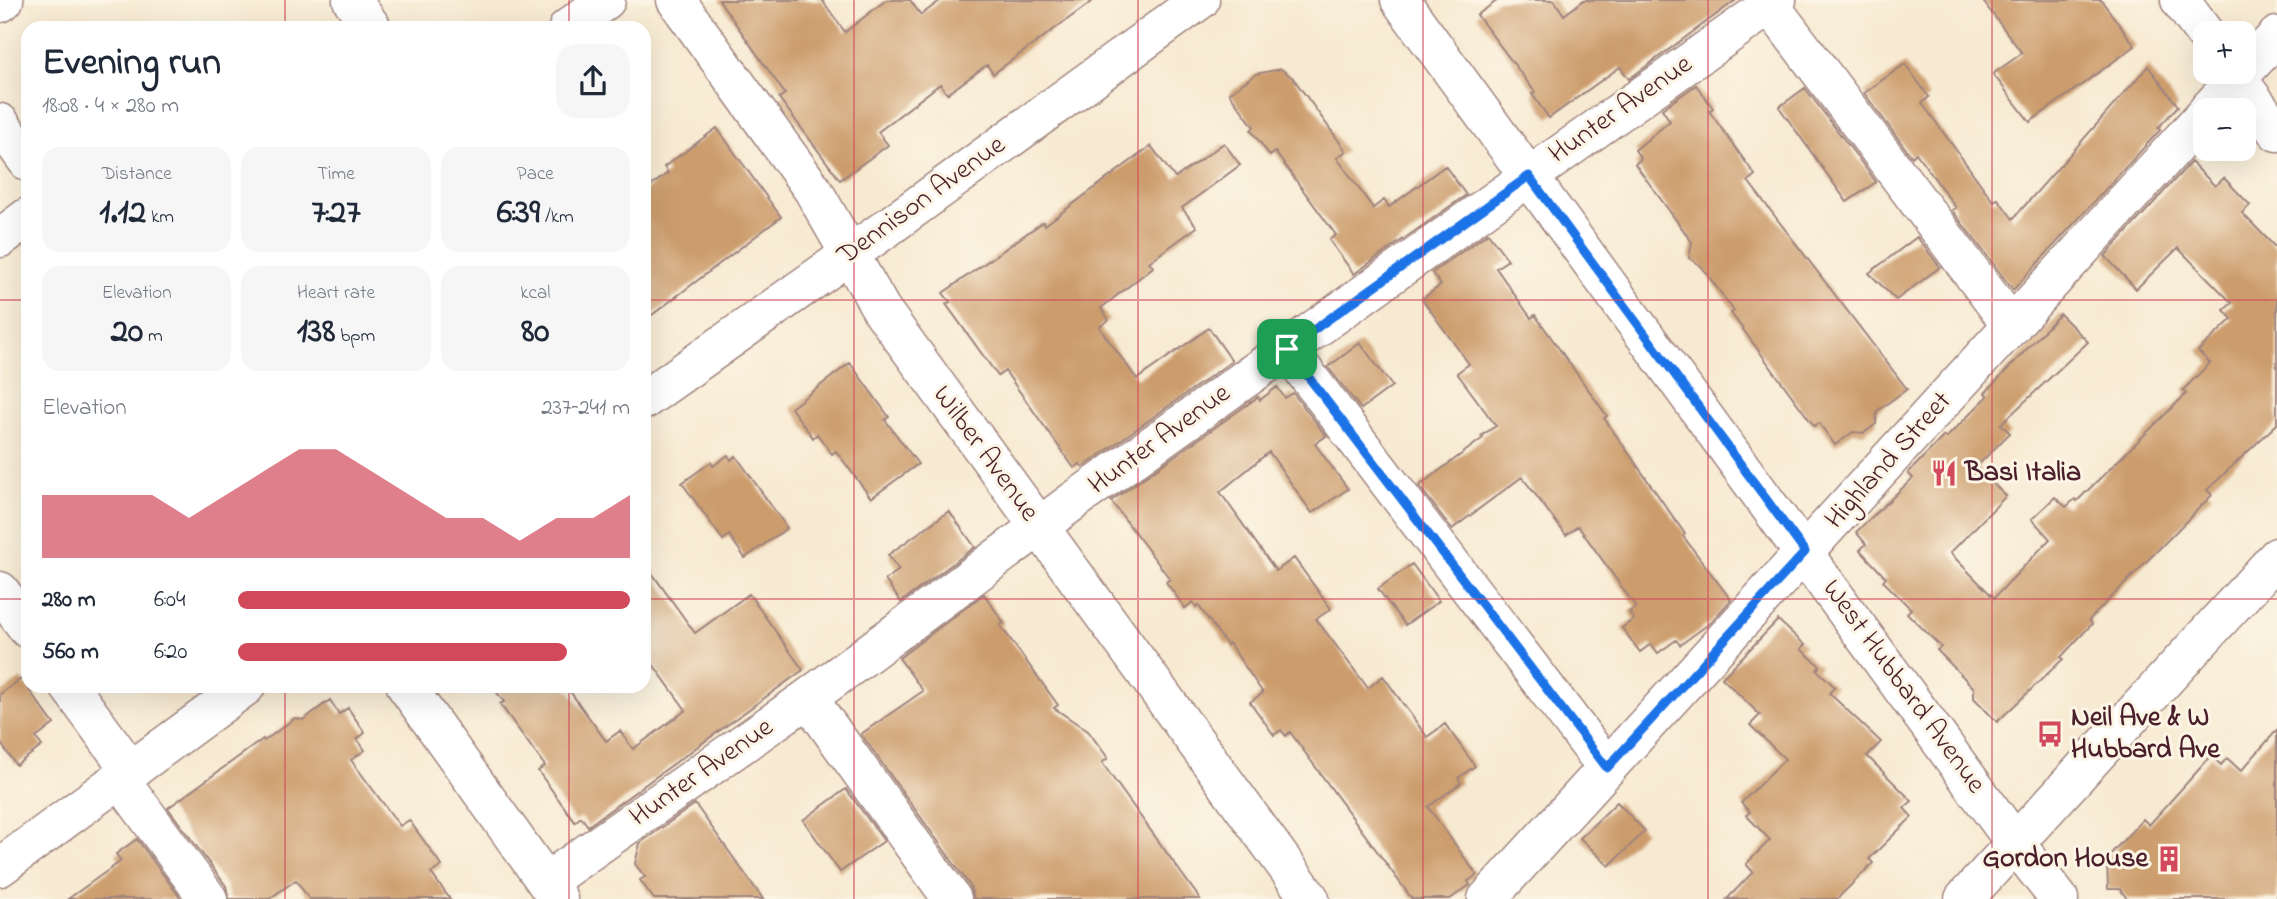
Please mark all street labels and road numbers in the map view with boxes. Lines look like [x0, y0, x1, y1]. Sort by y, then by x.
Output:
street label: Hunter Avenue [1541, 45, 1702, 175]
street label: Dennison Avenue [829, 126, 1015, 277]
street label: Hunter Avenue [1080, 374, 1240, 506]
street label: Wilber Avenue [922, 377, 1049, 531]
street label: Highland Street [1816, 383, 1962, 539]
street label: West Hubbard Avenue [1811, 571, 1995, 803]
street label: Hunter Avenue [622, 708, 783, 838]

